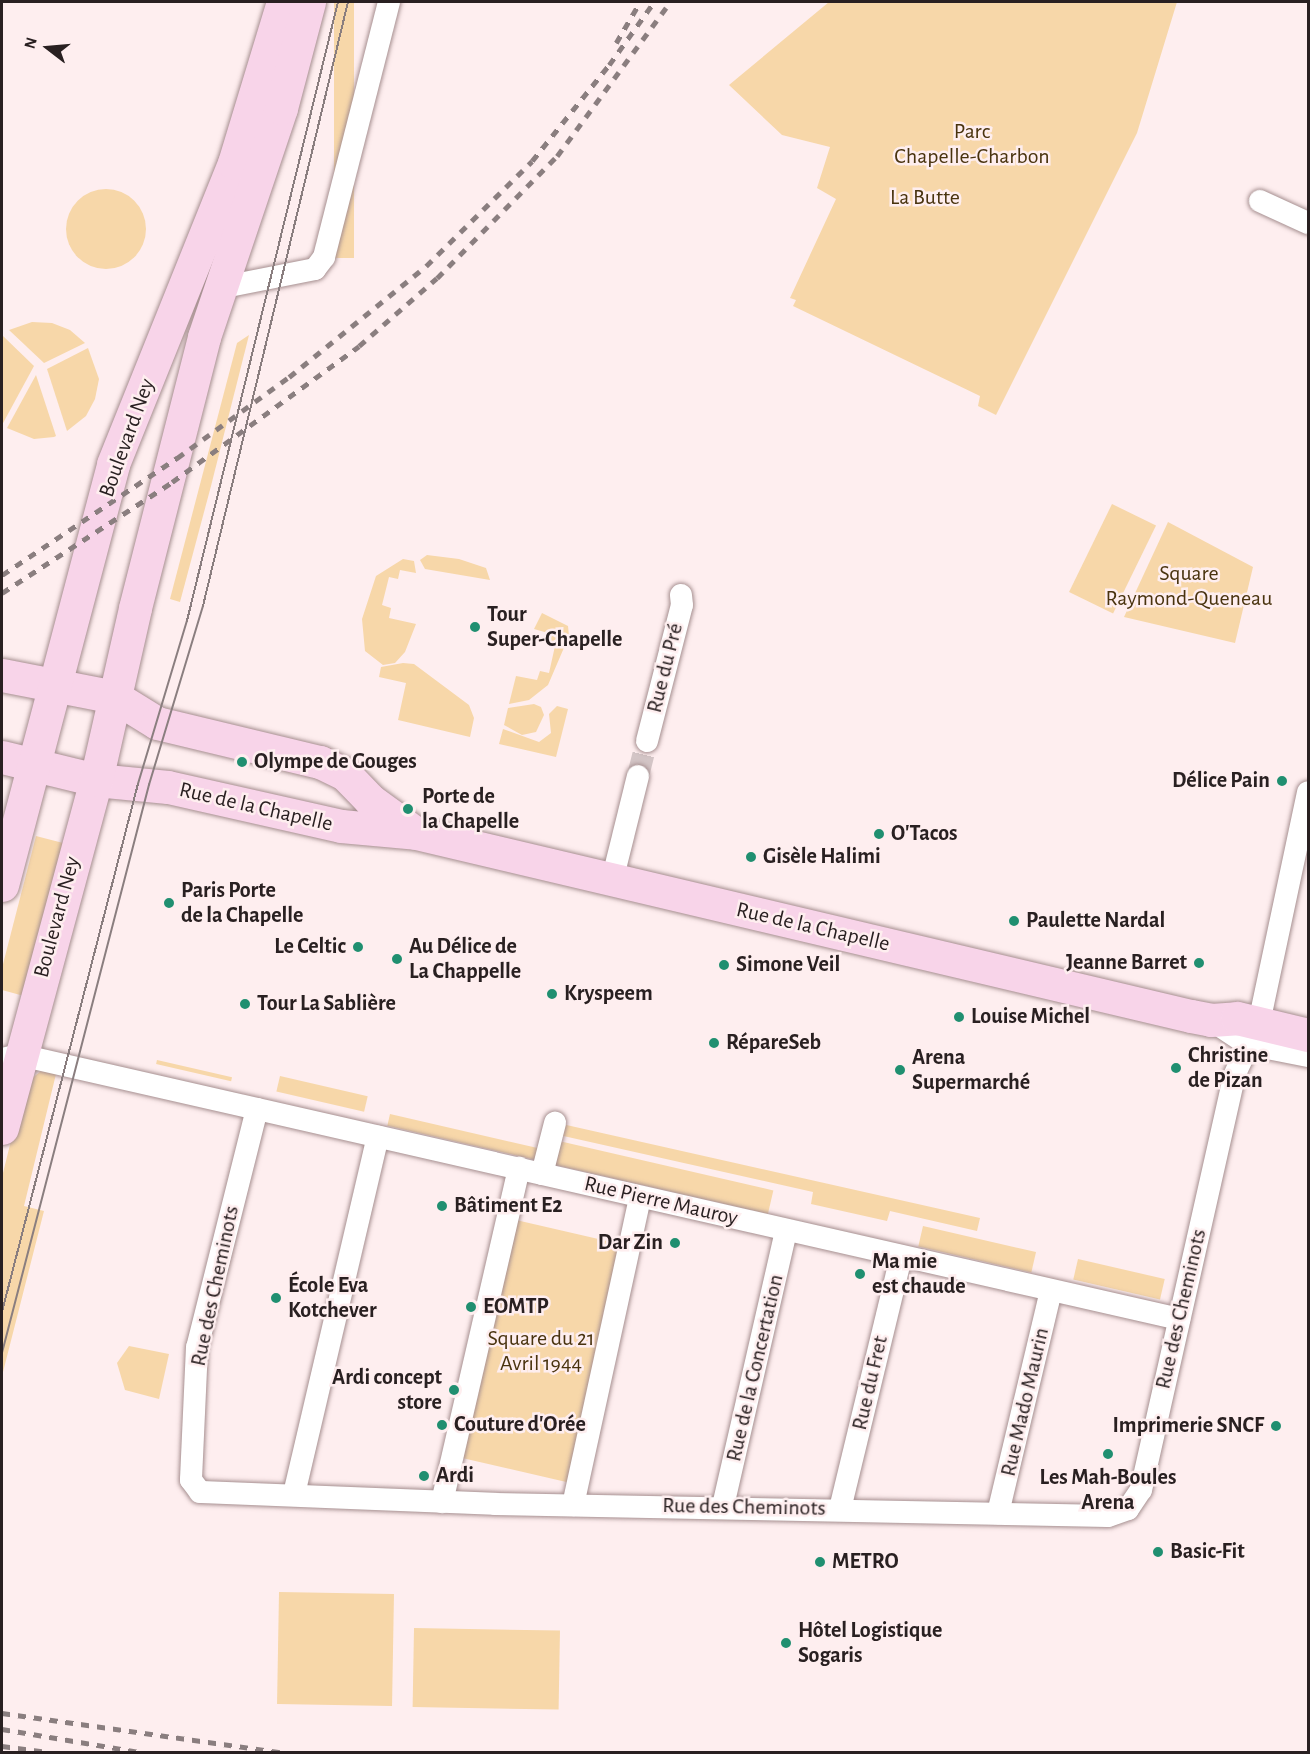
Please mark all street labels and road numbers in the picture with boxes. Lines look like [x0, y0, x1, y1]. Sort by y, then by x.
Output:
street label: Boulevard Ney [93, 375, 161, 501]
street label: Rue du Pré [641, 620, 689, 716]
street label: Rue de la Chapelle [177, 777, 335, 837]
street label: Boulevard Ney [28, 854, 86, 980]
street label: Rue de la Chapelle [734, 897, 892, 957]
street label: Rue Pierre Mauroy [582, 1170, 740, 1232]
street label: Rue des Cheminots [185, 1203, 245, 1369]
street label: Rue des Cheminots [1150, 1226, 1212, 1392]
street label: Rue de la Concertation [721, 1272, 789, 1464]
street label: Rue Mado Maurin [995, 1325, 1055, 1479]
street label: Rue du Fret [846, 1333, 894, 1433]
street label: Rue des Cheminots [662, 1492, 826, 1522]

